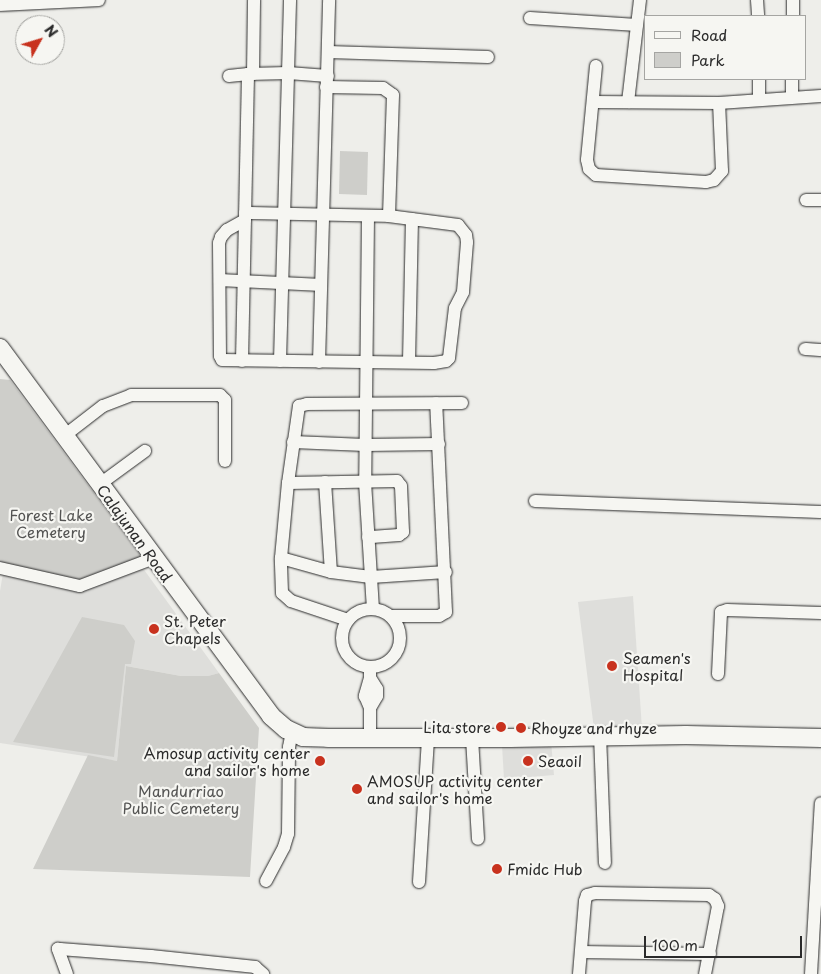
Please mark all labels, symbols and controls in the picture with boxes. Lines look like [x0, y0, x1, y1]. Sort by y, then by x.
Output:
north arrow [15, 15, 65, 65]
legend [644, 15, 806, 80]
text: N [40, 20, 63, 42]
text: Road [691, 23, 727, 46]
text: Park [691, 48, 725, 71]
street label: Calajunan Road [94, 481, 176, 585]
park label: Forest Lake Cemetery [9, 505, 93, 540]
place label: St. Peter Chapels [164, 611, 226, 646]
marker: St. Peter Chapels [148, 623, 160, 635]
place label: Seamen's Hospital [623, 648, 691, 683]
marker: Seamen's Hospital [605, 659, 619, 673]
place label: Lita store [422, 718, 491, 736]
place label: Rhoyze and rhyze [531, 719, 659, 737]
marker: Lita store [495, 721, 507, 733]
marker: Rhoyze and rhyze [515, 722, 527, 734]
place label: Amosup activity center and sailor's home [142, 743, 310, 778]
place label: Seaoil [538, 752, 582, 770]
marker: Amosup activity center and sailor's home [314, 755, 326, 767]
marker: Seaoil [522, 755, 534, 767]
place label: AMOSUP activity center and sailor's home [367, 771, 544, 806]
park label: Mandurriao Public Cemetery [122, 781, 240, 816]
marker: AMOSUP activity center and sailor's home [351, 783, 363, 795]
place label: Fmidc Hub [507, 860, 583, 878]
marker: Fmidc Hub [491, 863, 503, 875]
scale bar [646, 926, 804, 958]
text: 100 m [652, 933, 698, 956]

